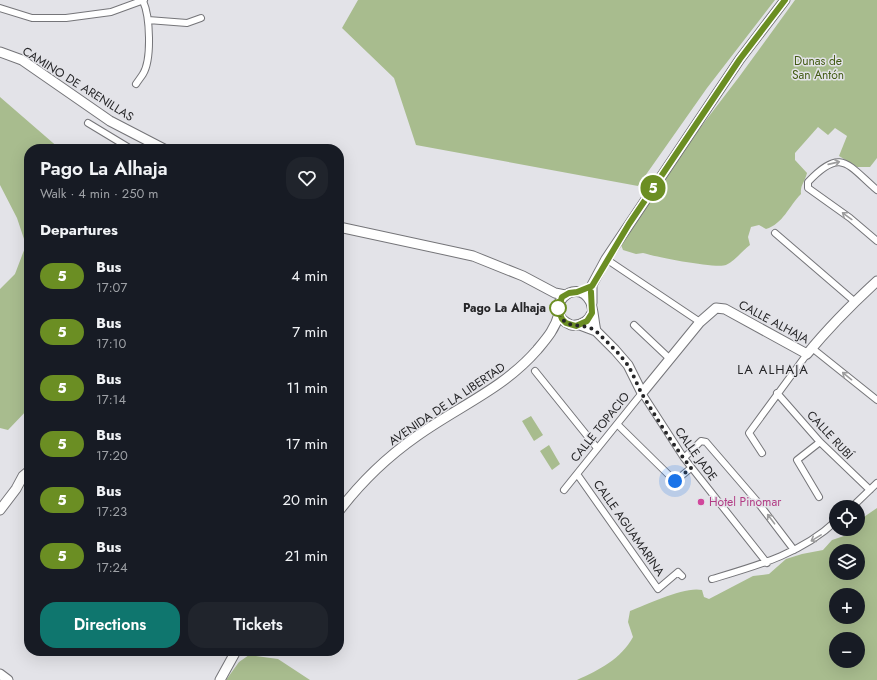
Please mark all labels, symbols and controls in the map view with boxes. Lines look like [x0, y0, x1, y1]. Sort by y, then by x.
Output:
street label: CAMINO DE ARENILLAS [19, 42, 138, 126]
park label: Dunas de San Antón [792, 52, 844, 84]
text: Pago La Alhaja [40, 155, 168, 182]
button: heart [286, 157, 328, 199]
one-way arrow [827, 159, 840, 167]
line badge: 5 [640, 175, 666, 201]
text: 5 [648, 178, 658, 198]
text: Walk · 4 min · 250 m [40, 184, 158, 203]
one-way arrow [842, 212, 853, 221]
text: Departures [40, 219, 118, 241]
text: Bus [96, 256, 121, 278]
text: 4 min [291, 265, 328, 287]
text: 5 [57, 266, 67, 286]
text: 17:07 [96, 278, 127, 297]
street label: CALLE ALHAJA [736, 296, 813, 348]
place label: Pago La Alhaja [463, 299, 546, 317]
marker: Pago La Alhaja [549, 299, 567, 317]
text: Bus [96, 312, 121, 334]
text: 7 min [292, 321, 328, 343]
text: 5 [57, 322, 67, 342]
text: 17:10 [96, 334, 126, 353]
street label: AVENIDA DE LA LIBERTAD [385, 358, 509, 450]
district label: LA ALHAJA [737, 360, 809, 379]
text: Bus [96, 368, 121, 390]
one-way arrow [841, 371, 852, 380]
text: 11 min [287, 377, 328, 399]
text: 5 [57, 378, 67, 398]
street label: CALLE TOPACIO [566, 388, 634, 466]
text: 17:14 [96, 390, 126, 409]
street label: CALLE RUBÍ [803, 407, 858, 464]
street label: CALLE JADE [670, 423, 722, 485]
text: Bus [96, 424, 121, 446]
text: 17 min [285, 433, 328, 455]
text: 5 [57, 434, 67, 454]
text: 17:20 [96, 446, 128, 465]
your location [665, 471, 685, 491]
street label: CALLE AGUAMARINA [589, 476, 669, 580]
text: Bus [96, 480, 121, 502]
text: 20 min [282, 489, 328, 511]
text: 5 [57, 490, 67, 510]
place label: Hotel Pinomar [709, 493, 782, 511]
marker: Hotel Pinomar [696, 497, 706, 507]
map controls [829, 500, 865, 668]
button: locate [829, 500, 865, 536]
text: 17:23 [96, 502, 127, 521]
one-way arrow [767, 514, 775, 525]
one-way arrow [810, 534, 822, 542]
text: Bus [96, 536, 121, 558]
button: layers [829, 544, 865, 580]
text: 21 min [285, 545, 328, 567]
text: 5 [57, 546, 67, 566]
text: 17:24 [96, 558, 128, 577]
button: + [829, 588, 865, 624]
button: Directions [40, 602, 180, 648]
button: Tickets [188, 602, 328, 648]
button: − [829, 632, 865, 668]

